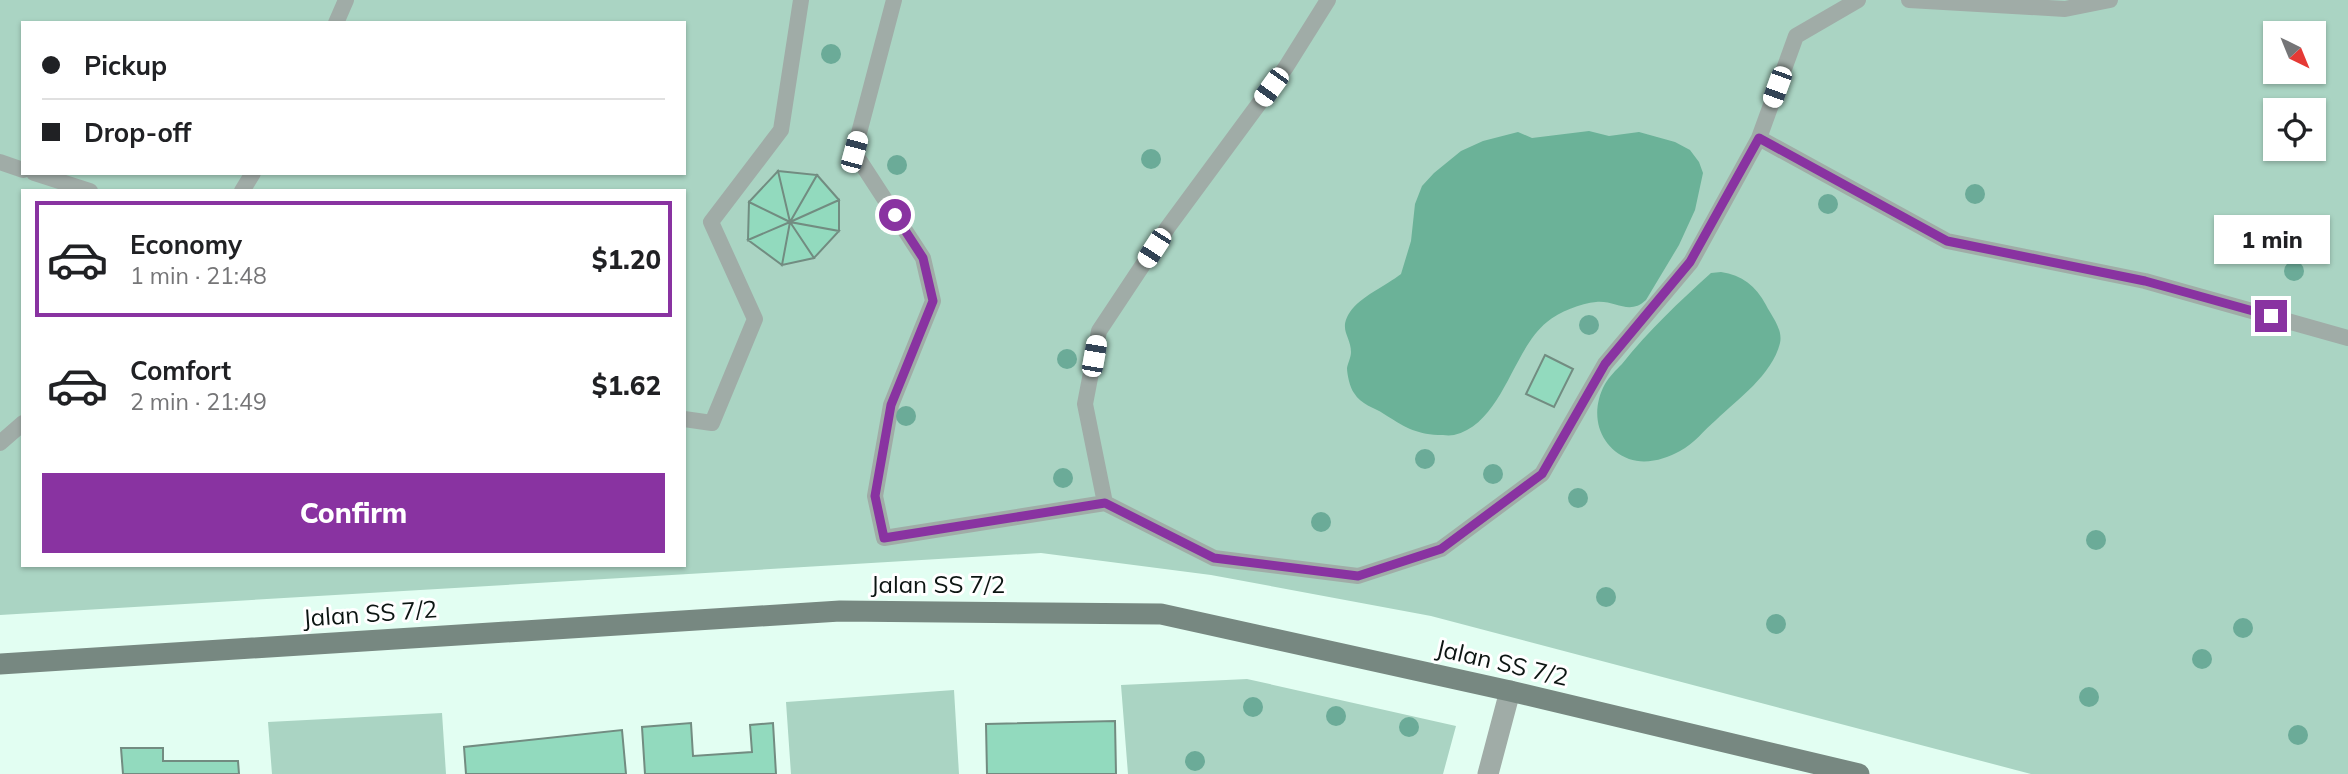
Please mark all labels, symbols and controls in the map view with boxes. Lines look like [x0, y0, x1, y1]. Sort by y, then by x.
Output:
north arrow [2263, 21, 2326, 84]
map controls [2263, 21, 2326, 161]
text: Pickup [84, 49, 167, 82]
car [1251, 64, 1292, 110]
car [1760, 64, 1795, 110]
button: locate [2263, 98, 2326, 161]
text: Drop-off [84, 116, 191, 149]
car [839, 129, 870, 175]
route start [879, 199, 911, 231]
callout: 1 min [2213, 215, 2329, 264]
car [1134, 225, 1175, 271]
text: 1 min [2241, 225, 2303, 254]
icon: car [46, 228, 109, 291]
text: Economy [130, 228, 242, 261]
text: $1.20 [592, 243, 661, 276]
text: 1 min · 21:48 [130, 261, 267, 290]
route end [2255, 300, 2287, 332]
car [1081, 333, 1108, 379]
icon: car [46, 354, 109, 417]
text: Comfort [130, 354, 231, 387]
text: $1.62 [592, 369, 661, 402]
text: 2 min · 21:49 [130, 387, 267, 416]
button: Confirm [42, 473, 665, 553]
street label: Jalan SS 7/2 [871, 569, 1005, 599]
street label: Jalan SS 7/2 [302, 593, 438, 633]
street label: Jalan SS 7/2 [1433, 632, 1571, 692]

